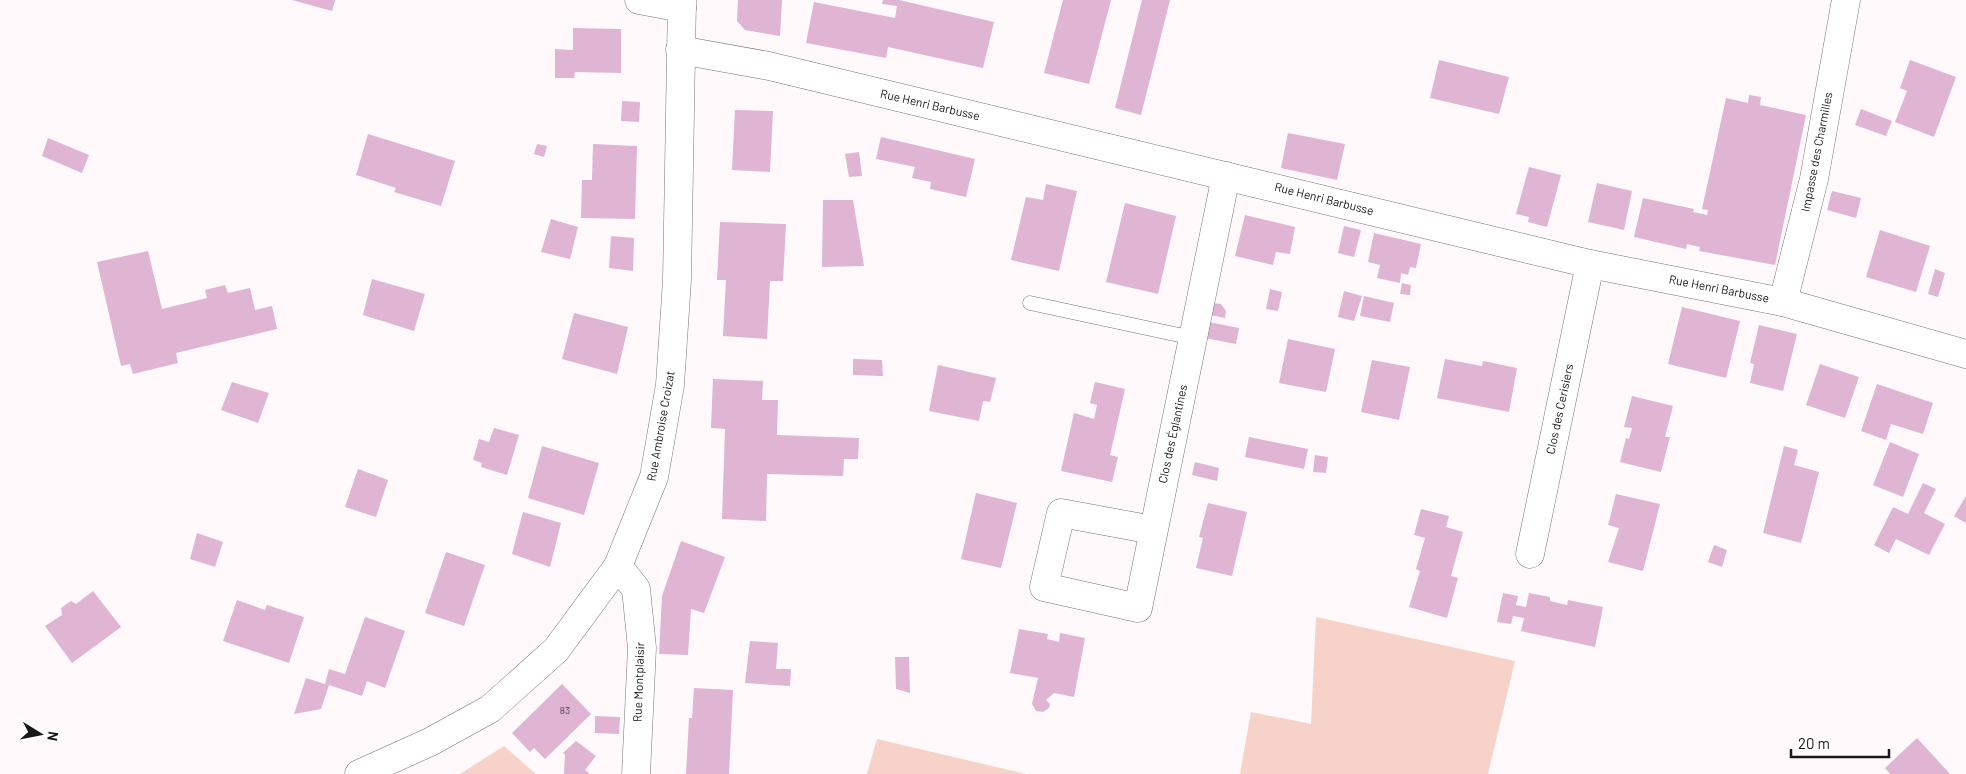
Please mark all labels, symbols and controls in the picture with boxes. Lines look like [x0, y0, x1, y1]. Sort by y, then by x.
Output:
street label: Rue Henri Barbusse [879, 86, 981, 122]
street label: Impasse des Charmilles [1798, 90, 1835, 213]
street label: Rue Henri Barbusse [1273, 179, 1375, 217]
street label: Rue Henri Barbusse [1668, 271, 1770, 305]
street label: Clos des Cerisiers [1543, 362, 1575, 455]
street label: Rue Ambroise Croizat [643, 370, 677, 482]
street label: Clos des Églantines [1155, 383, 1189, 484]
street label: Rue Montplaisir [630, 641, 646, 722]
house number: 83 [560, 704, 570, 716]
north arrow [15, 709, 65, 759]
scale bar [1791, 726, 1888, 758]
text: N [44, 730, 62, 742]
text: 20 m [1798, 734, 1830, 752]

